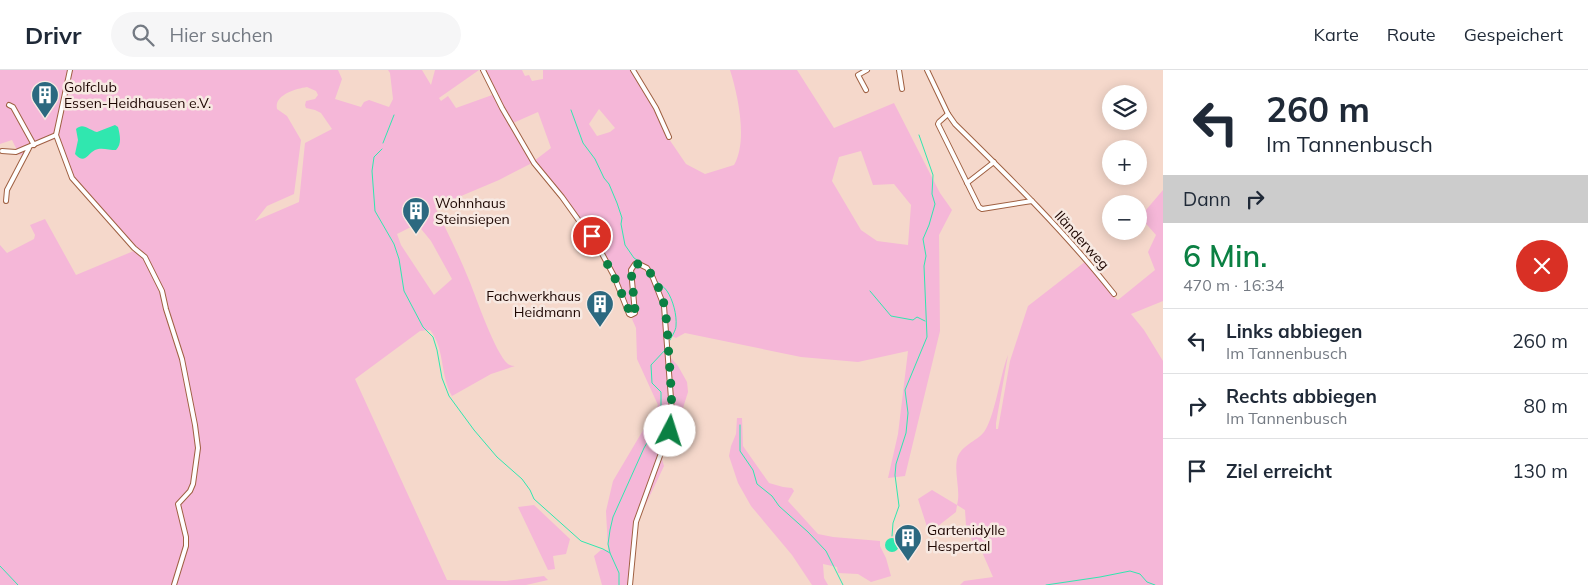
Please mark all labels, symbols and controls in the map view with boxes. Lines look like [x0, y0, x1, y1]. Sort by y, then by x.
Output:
search box [111, 12, 461, 57]
text: Drivr [25, 20, 81, 50]
icon: search [129, 21, 157, 49]
text: Hier suchen [169, 23, 273, 47]
text: Karte [1314, 23, 1359, 46]
text: Route [1387, 23, 1436, 46]
text: Gespeichert [1464, 23, 1563, 46]
place label: Golfclub Essen-Heidhausen e.V. [64, 78, 211, 112]
building icon: Golfclub Essen-Heidhausen e.V. [30, 80, 60, 119]
map controls [1102, 85, 1147, 240]
button: layers [1102, 85, 1147, 130]
text: 260 m [1266, 87, 1370, 131]
icon: left [1183, 90, 1248, 155]
text: Im Tannenbusch [1266, 130, 1433, 158]
button: + [1102, 140, 1147, 185]
icon: right [1241, 185, 1269, 213]
text: Dann [1183, 187, 1231, 211]
place label: Wohnhaus Steinsiepen [435, 194, 510, 228]
button: − [1102, 195, 1147, 240]
building icon: Wohnhaus Steinsiepen [401, 196, 431, 235]
street label: Iländerweg [1051, 207, 1113, 273]
pin [571, 215, 613, 257]
icon: arrive [578, 222, 606, 250]
text: 6 Min. [1183, 237, 1267, 275]
button: close [1516, 240, 1568, 292]
text: 470 m · 16:34 [1183, 275, 1284, 295]
place label: Fachwerkhaus Heidmann [486, 287, 581, 321]
building icon: Fachwerkhaus Heidmann [585, 289, 615, 328]
text: Links abbiegen [1226, 319, 1363, 343]
icon: left [1183, 327, 1211, 355]
text: 260 m [1512, 329, 1568, 353]
text: Im Tannenbusch [1226, 343, 1347, 363]
text: Rechts abbiegen [1226, 384, 1377, 408]
icon: right [1183, 392, 1211, 420]
text: 80 m [1524, 394, 1568, 418]
position arrow [643, 404, 695, 456]
text: Im Tannenbusch [1226, 408, 1347, 428]
icon: arrive [1183, 457, 1211, 485]
text: Ziel erreicht [1226, 459, 1332, 483]
text: 130 m [1512, 459, 1568, 483]
place label: Gartenidylle Hespertal [927, 521, 1005, 555]
building icon: Gartenidylle Hespertal [893, 523, 923, 562]

